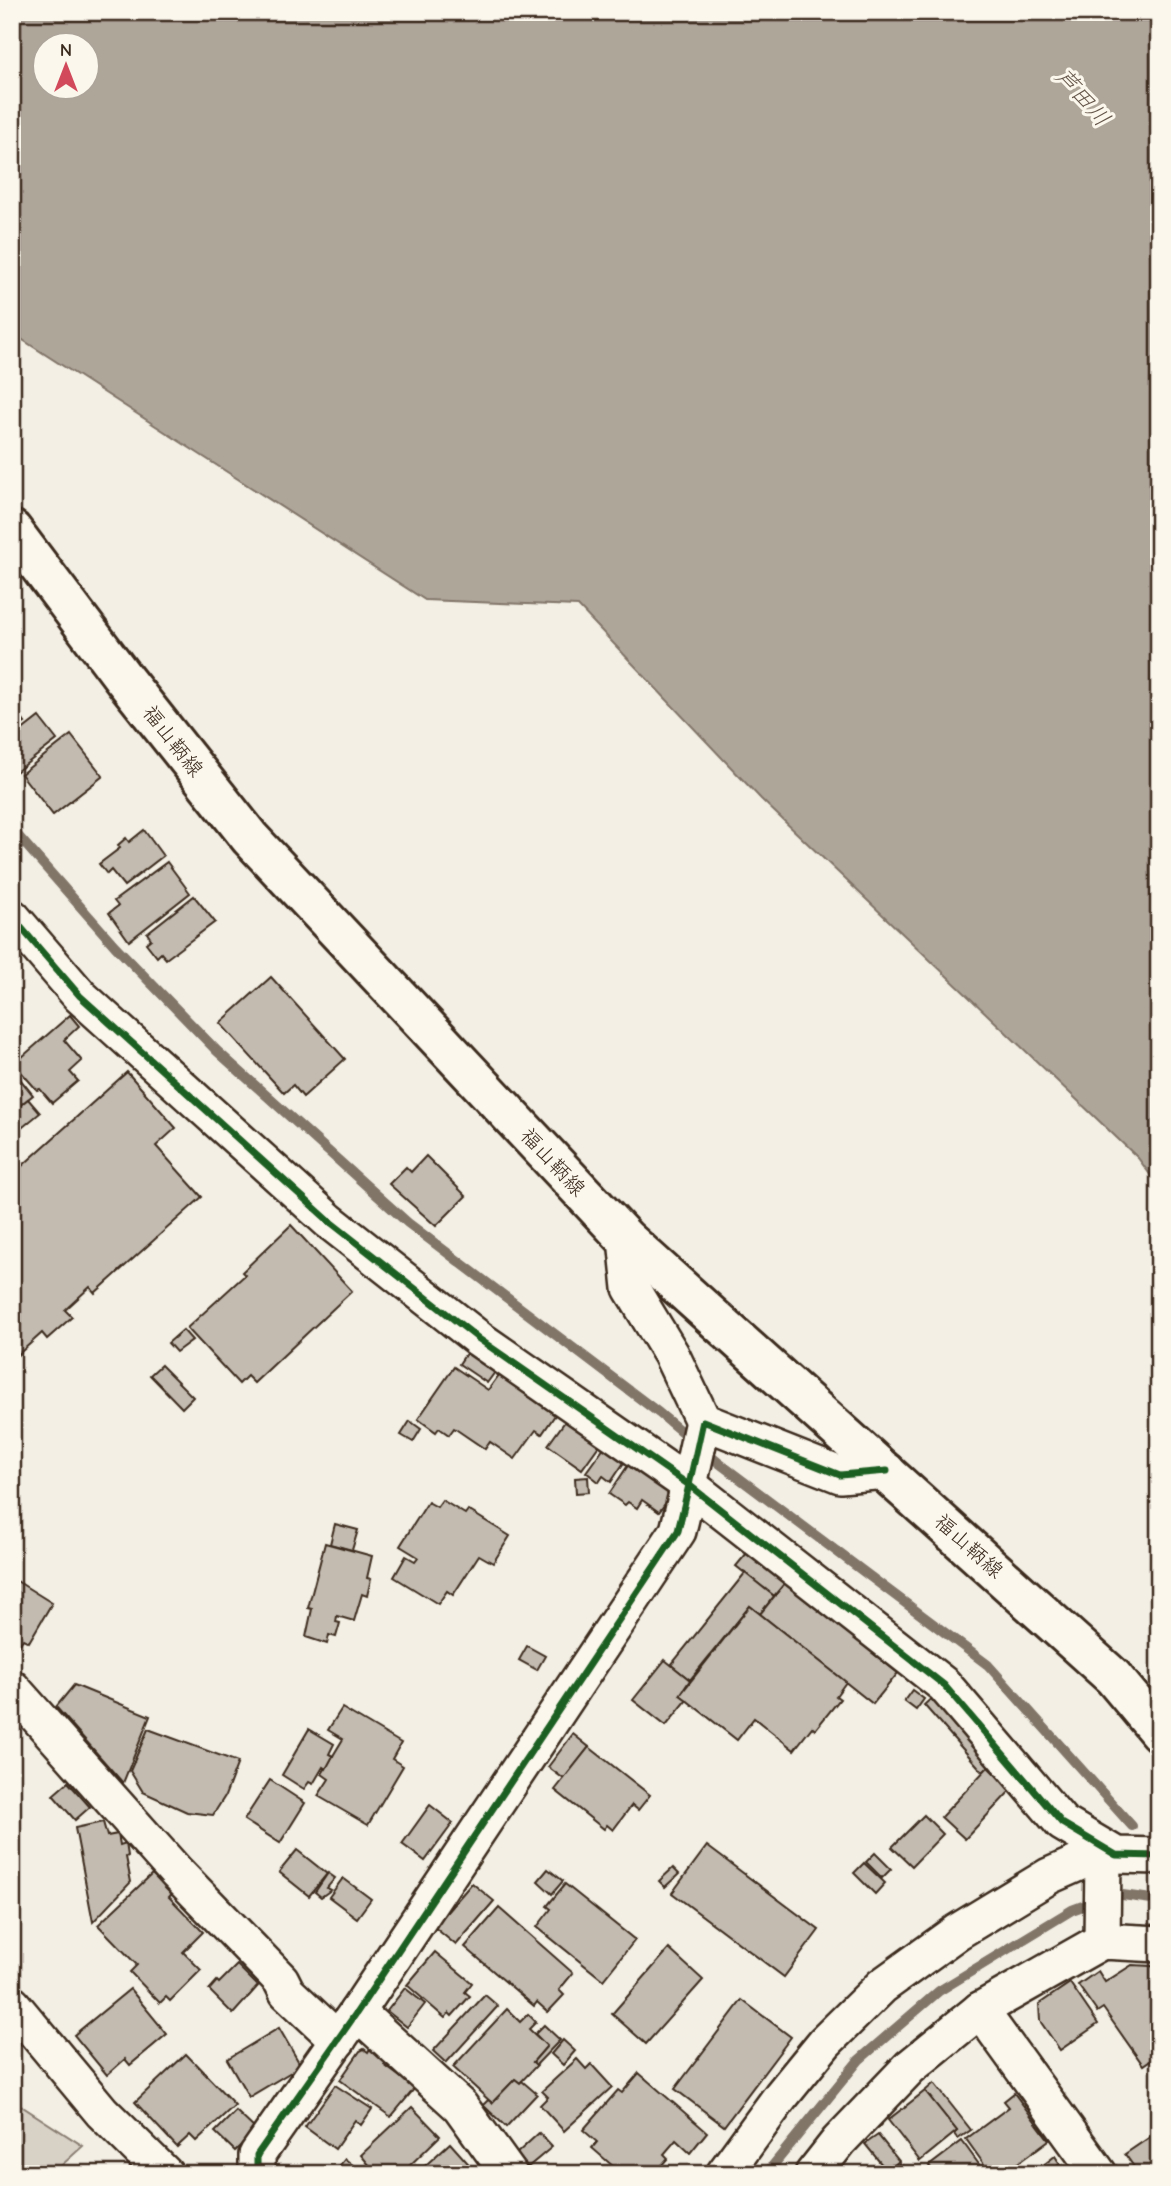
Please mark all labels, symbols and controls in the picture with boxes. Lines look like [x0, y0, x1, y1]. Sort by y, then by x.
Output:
north arrow [32, 32, 102, 102]
text: N [60, 39, 72, 61]
water label: 芦田川 [1050, 63, 1116, 132]
street label: 福山鞆線 [138, 701, 208, 781]
street label: 福山鞆線 [516, 1123, 590, 1201]
street label: 福山鞆線 [930, 1509, 1008, 1583]

